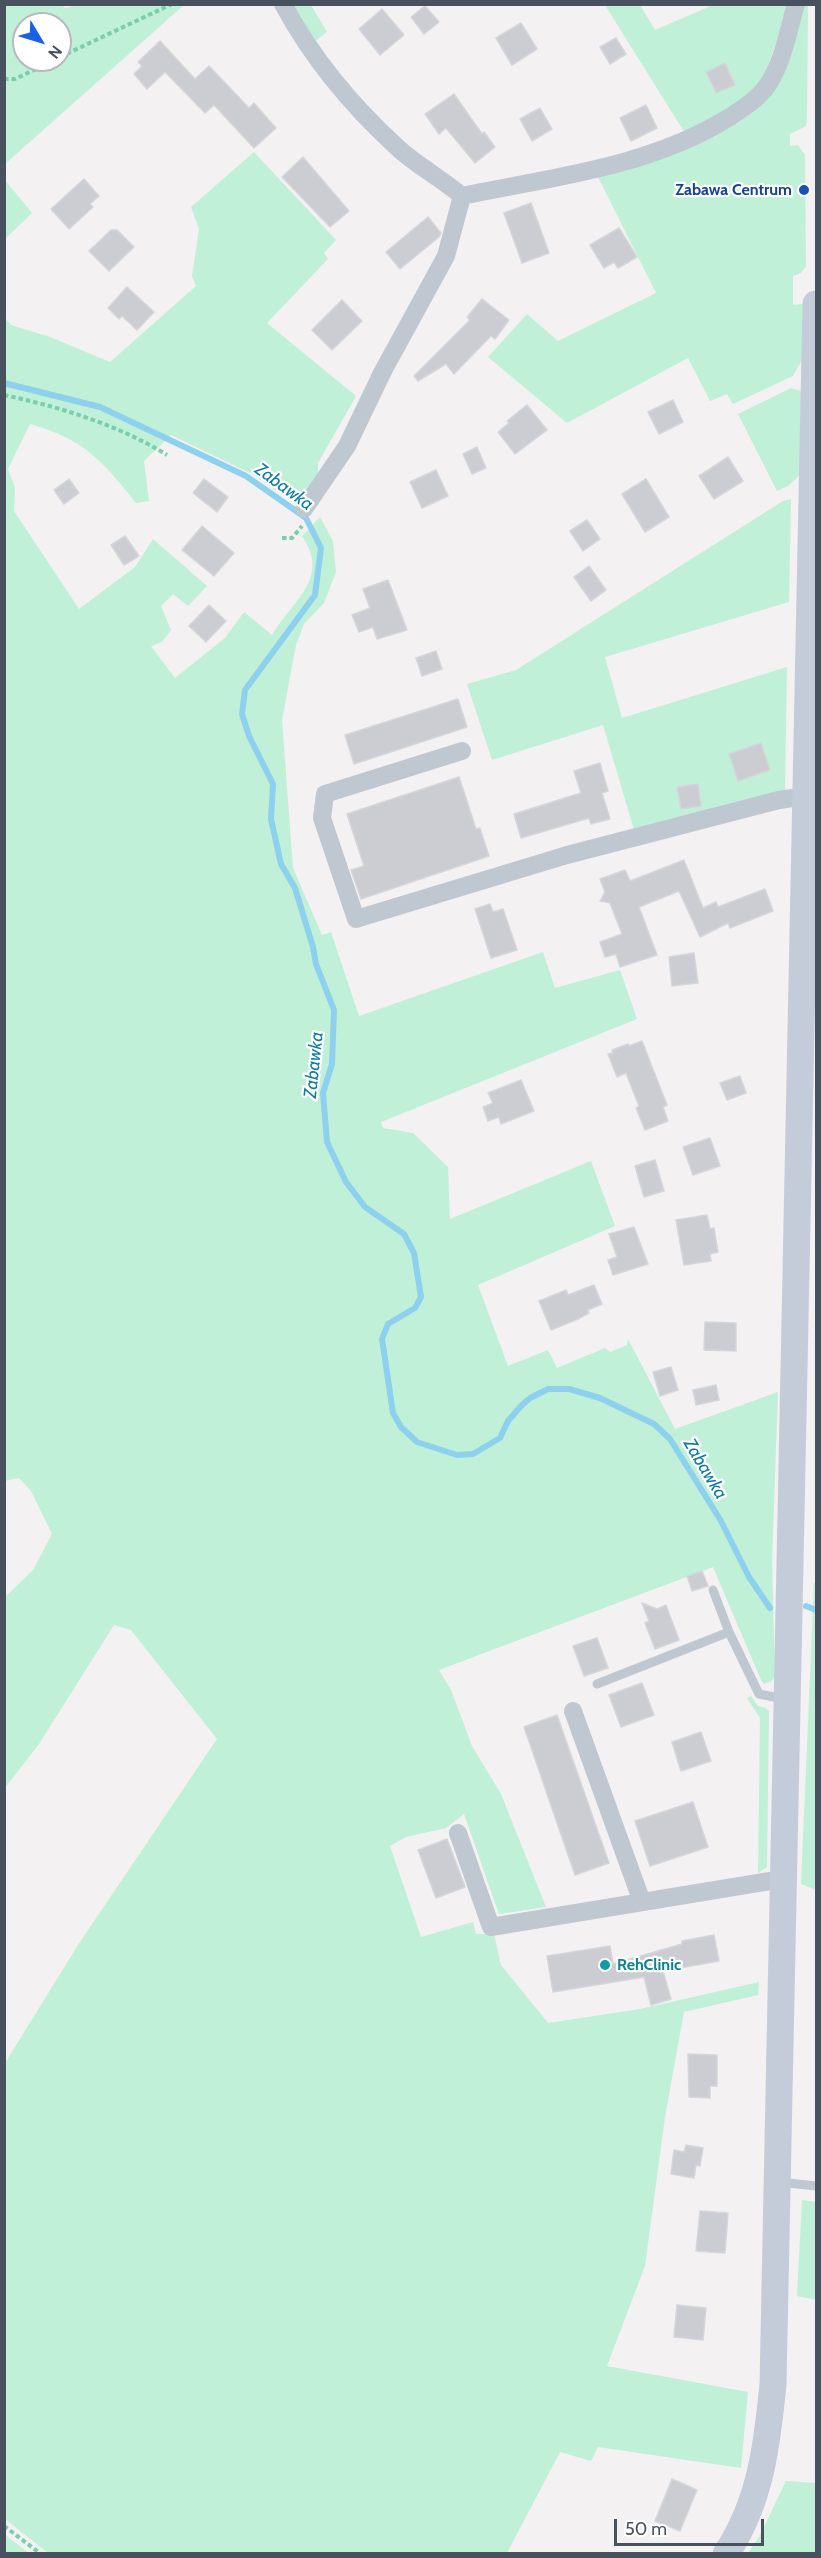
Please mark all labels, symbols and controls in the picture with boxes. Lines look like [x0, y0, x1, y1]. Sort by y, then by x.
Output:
north arrow [12, 12, 72, 72]
text: N [44, 42, 66, 62]
place label: Zabawa Centrum [675, 180, 792, 200]
marker: Zabawa Centrum [797, 183, 811, 197]
water label: Zabawka [251, 459, 317, 515]
water label: Zabawka [300, 1031, 328, 1099]
water label: Zabawka [679, 1435, 731, 1503]
place label: RehClinic [617, 1955, 681, 1975]
marker: RehClinic [598, 1958, 612, 1972]
scale bar [617, 2507, 767, 2545]
text: 50 m [625, 2518, 667, 2540]

